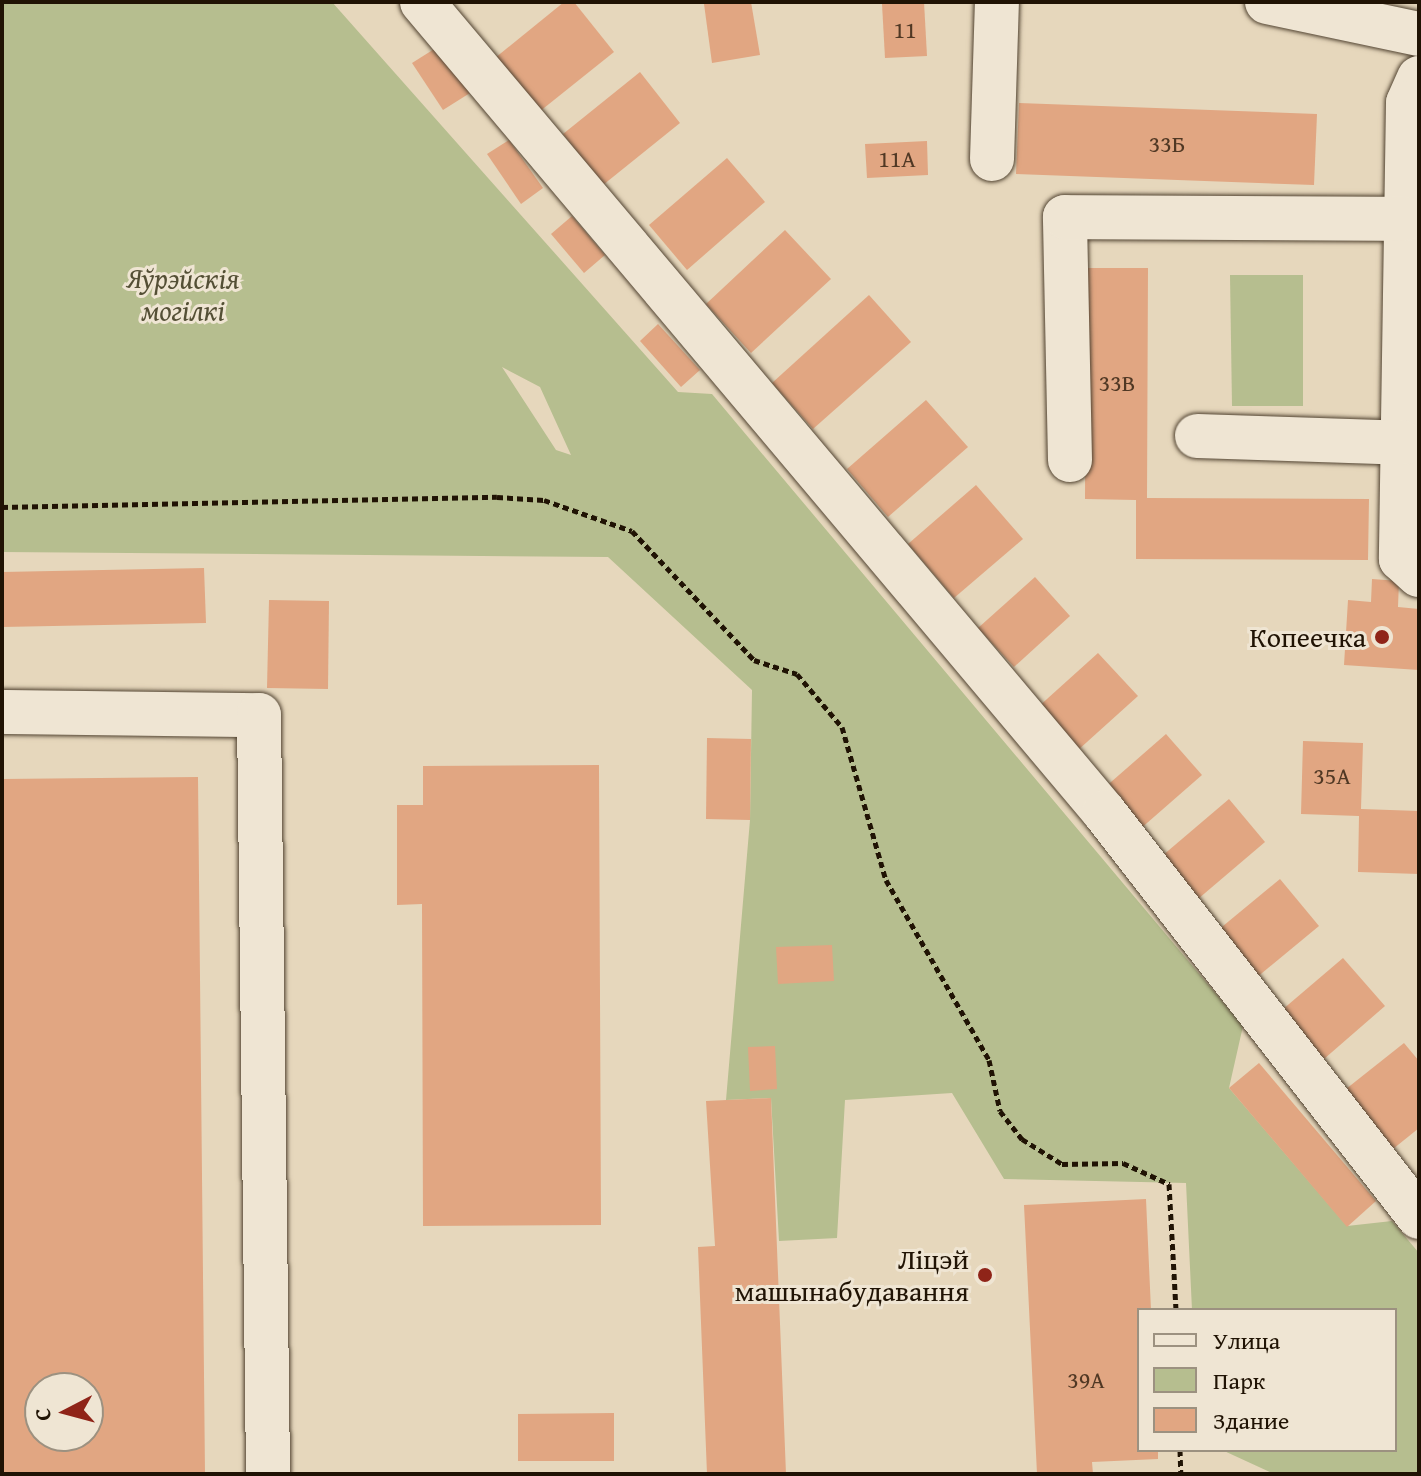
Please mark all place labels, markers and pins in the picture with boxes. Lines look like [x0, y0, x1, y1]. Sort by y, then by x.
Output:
place label: Копеечка [1249, 620, 1366, 654]
marker: Копеечка [1373, 628, 1391, 646]
place label: Ліцэй машынабудавання [734, 1242, 969, 1308]
marker: Ліцэй машынабудавання [976, 1266, 994, 1284]

